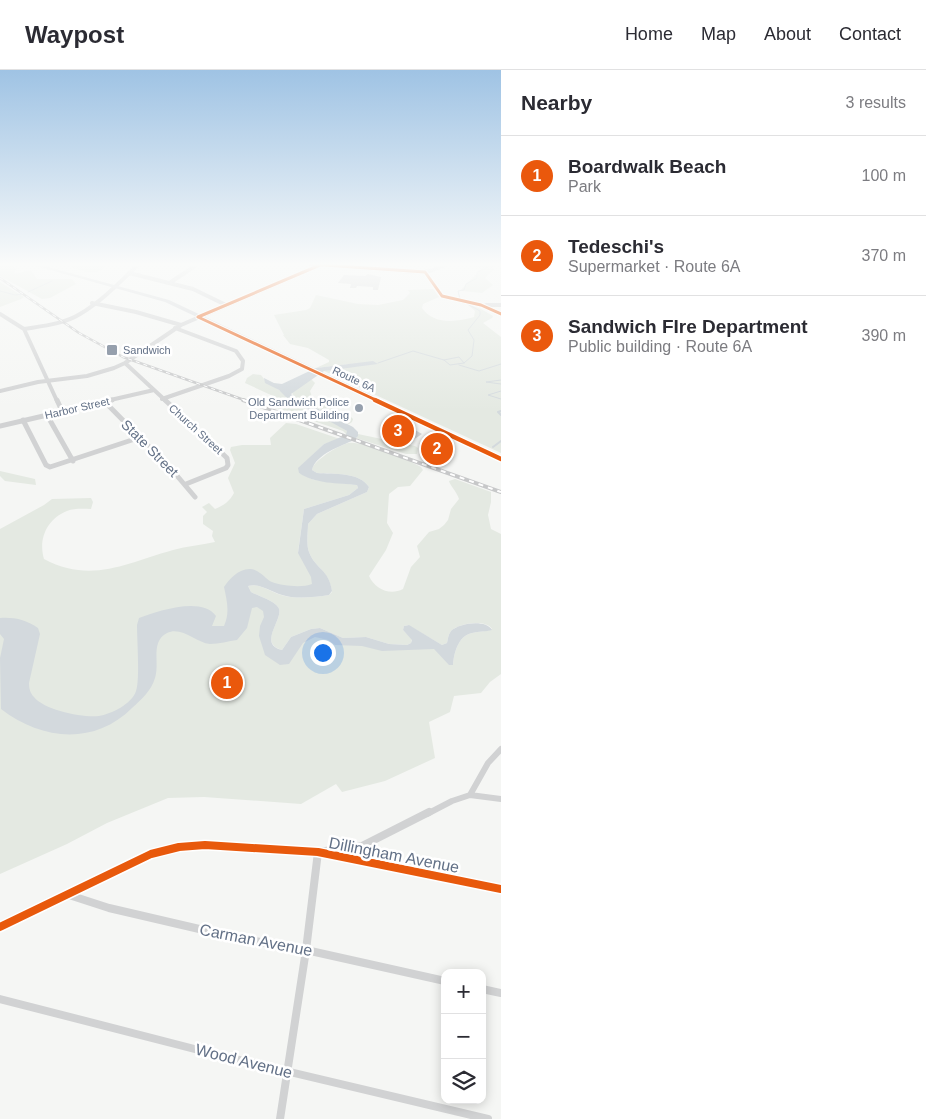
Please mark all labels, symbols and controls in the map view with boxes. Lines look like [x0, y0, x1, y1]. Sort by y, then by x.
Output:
text: Waypost [25, 21, 124, 48]
text: Home [625, 24, 673, 44]
text: Map [701, 24, 736, 44]
text: About [764, 24, 811, 44]
text: Contact [839, 24, 901, 44]
text: Nearby [521, 91, 592, 114]
text: 3 results [846, 94, 906, 111]
text: Boardwalk Beach [568, 156, 726, 177]
text: 1 [533, 167, 541, 184]
text: 100 m [862, 167, 906, 184]
text: Park [568, 178, 601, 195]
text: Tedeschi's [568, 236, 664, 257]
text: 2 [533, 247, 541, 264]
text: 370 m [862, 247, 906, 264]
text: Supermarket · Route 6A [568, 258, 741, 275]
text: Sandwich FIre Department [568, 316, 808, 337]
text: 3 [533, 327, 541, 344]
text: 390 m [862, 327, 906, 344]
text: Public building · Route 6A [568, 338, 752, 355]
marker: Sandwich [105, 343, 119, 357]
place label: Sandwich [123, 344, 171, 356]
street label: Route 6A [331, 364, 378, 394]
street label: Harbor Street [43, 395, 111, 421]
place label: Old Sandwich Police Department Building [248, 396, 349, 421]
street label: Church Street [167, 402, 225, 456]
marker: Old Sandwich Police Department Building [353, 402, 365, 414]
pin: 3 [382, 412, 414, 450]
street label: State Street [118, 416, 182, 480]
pin: 2 [421, 430, 453, 468]
your location [310, 640, 336, 666]
pin: 1 [211, 664, 243, 702]
street label: Dillingham Avenue [327, 834, 461, 876]
street label: Carman Avenue [198, 921, 314, 959]
map controls [441, 969, 486, 1104]
button: + [441, 969, 486, 1014]
button: − [441, 1014, 486, 1059]
street label: Wood Avenue [194, 1041, 294, 1081]
button: layers [441, 1059, 486, 1104]

